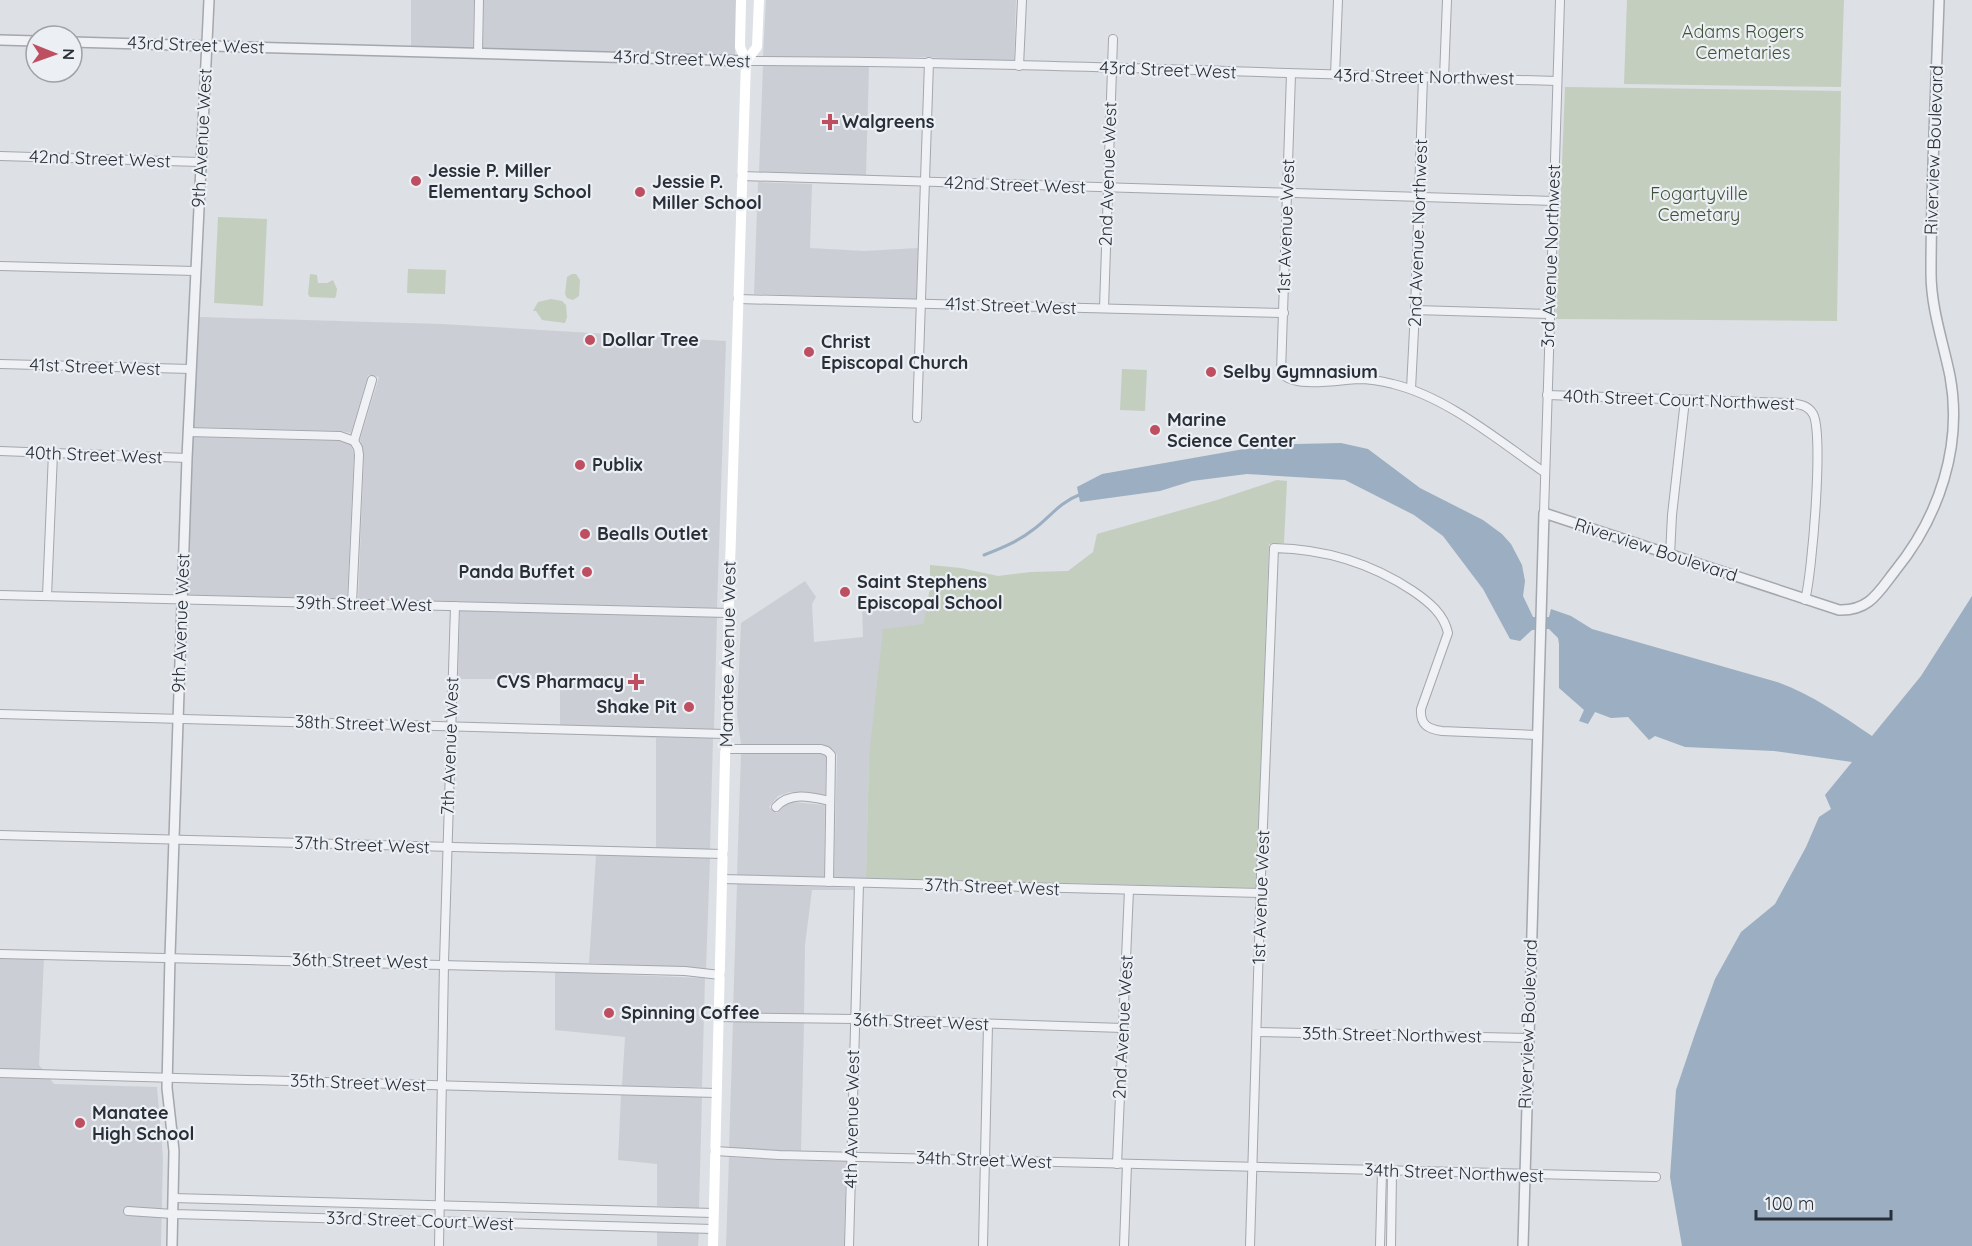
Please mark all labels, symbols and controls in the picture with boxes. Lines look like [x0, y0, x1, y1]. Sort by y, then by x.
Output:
park label: Adams Rogers Cemetaries [1682, 20, 1804, 64]
north arrow [24, 24, 84, 84]
street label: 43rd Street West [127, 31, 265, 58]
street label: 43rd Street West [613, 45, 751, 72]
text: N [59, 48, 79, 60]
street label: 43rd Street West [1099, 56, 1237, 83]
street label: 43rd Street Northwest [1333, 63, 1515, 90]
street label: Riverview Boulevard [1919, 65, 1948, 235]
street label: 9th Avenue West [186, 68, 217, 208]
street label: 2nd Avenue West [1093, 101, 1122, 247]
place label: Walgreens [842, 110, 935, 133]
marker: Walgreens [823, 115, 837, 129]
street label: 2nd Avenue Northwest [1403, 139, 1432, 327]
street label: 42nd Street West [29, 145, 171, 172]
street label: 1st Avenue West [1272, 158, 1299, 294]
place label: Jessie P. Miller Elementary School [428, 159, 592, 203]
street label: 3rd Avenue Northwest [1536, 164, 1565, 348]
place label: Jessie P. Miller School [652, 170, 762, 214]
street label: 42nd Street West [944, 171, 1086, 198]
marker: Jessie P. Miller Elementary School [409, 174, 423, 188]
park label: Fogartyville Cemetary [1650, 182, 1748, 226]
marker: Jessie P. Miller School [633, 185, 647, 199]
street label: 41st Street West [945, 292, 1077, 319]
place label: Dollar Tree [602, 328, 699, 351]
place label: Christ Episcopal Church [821, 330, 968, 374]
marker: Dollar Tree [583, 333, 597, 347]
marker: Christ Episcopal Church [802, 345, 816, 359]
street label: 41st Street West [29, 353, 161, 380]
place label: Selby Gymnasium [1223, 360, 1378, 383]
marker: Selby Gymnasium [1204, 365, 1218, 379]
street label: 40th Street Court Northwest [1563, 384, 1795, 415]
place label: Marine Science Center [1167, 408, 1296, 452]
marker: Marine Science Center [1148, 423, 1162, 437]
street label: 40th Street West [25, 441, 163, 468]
place label: Publix [592, 453, 643, 476]
marker: Publix [573, 458, 587, 472]
street label: Riverview Boulevard [1572, 512, 1741, 587]
place label: Bealls Outlet [597, 522, 708, 545]
marker: Bealls Outlet [578, 527, 592, 541]
street label: 9th Avenue West [167, 553, 194, 693]
place label: Panda Buffet [458, 560, 575, 583]
street label: Manatee Avenue West [714, 560, 741, 748]
marker: Panda Buffet [580, 565, 594, 579]
place label: Saint Stephens Episcopal School [857, 570, 1003, 614]
marker: Saint Stephens Episcopal School [838, 585, 852, 599]
street label: 39th Street West [295, 591, 433, 616]
place label: CVS Pharmacy [497, 670, 624, 693]
marker: CVS Pharmacy [629, 675, 643, 689]
street label: 7th Avenue West [436, 676, 463, 816]
place label: Shake Pit [596, 695, 677, 718]
marker: Shake Pit [682, 700, 696, 714]
street label: 38th Street West [294, 710, 432, 737]
street label: 1st Avenue West [1247, 829, 1274, 965]
street label: 37th Street West [294, 831, 430, 858]
street label: 37th Street West [924, 873, 1060, 900]
street label: Riverview Boulevard [1513, 939, 1542, 1109]
street label: 36th Street West [292, 948, 428, 973]
street label: 2nd Avenue West [1107, 954, 1138, 1100]
place label: Spinning Coffee [621, 1001, 760, 1024]
marker: Spinning Coffee [602, 1006, 616, 1020]
street label: 36th Street West [853, 1008, 990, 1035]
street label: 35th Street Northwest [1302, 1021, 1482, 1048]
street label: 4th Avenue West [839, 1049, 864, 1189]
street label: 35th Street West [289, 1069, 427, 1096]
place label: Manatee High School [92, 1101, 194, 1145]
marker: Manatee High School [73, 1116, 87, 1130]
street label: 34th Street West [916, 1146, 1052, 1173]
street label: 34th Street Northwest [1364, 1158, 1544, 1187]
scale bar [1756, 1183, 1891, 1221]
text: 100 m [1765, 1192, 1814, 1215]
street label: 33rd Street Court West [326, 1206, 514, 1235]

